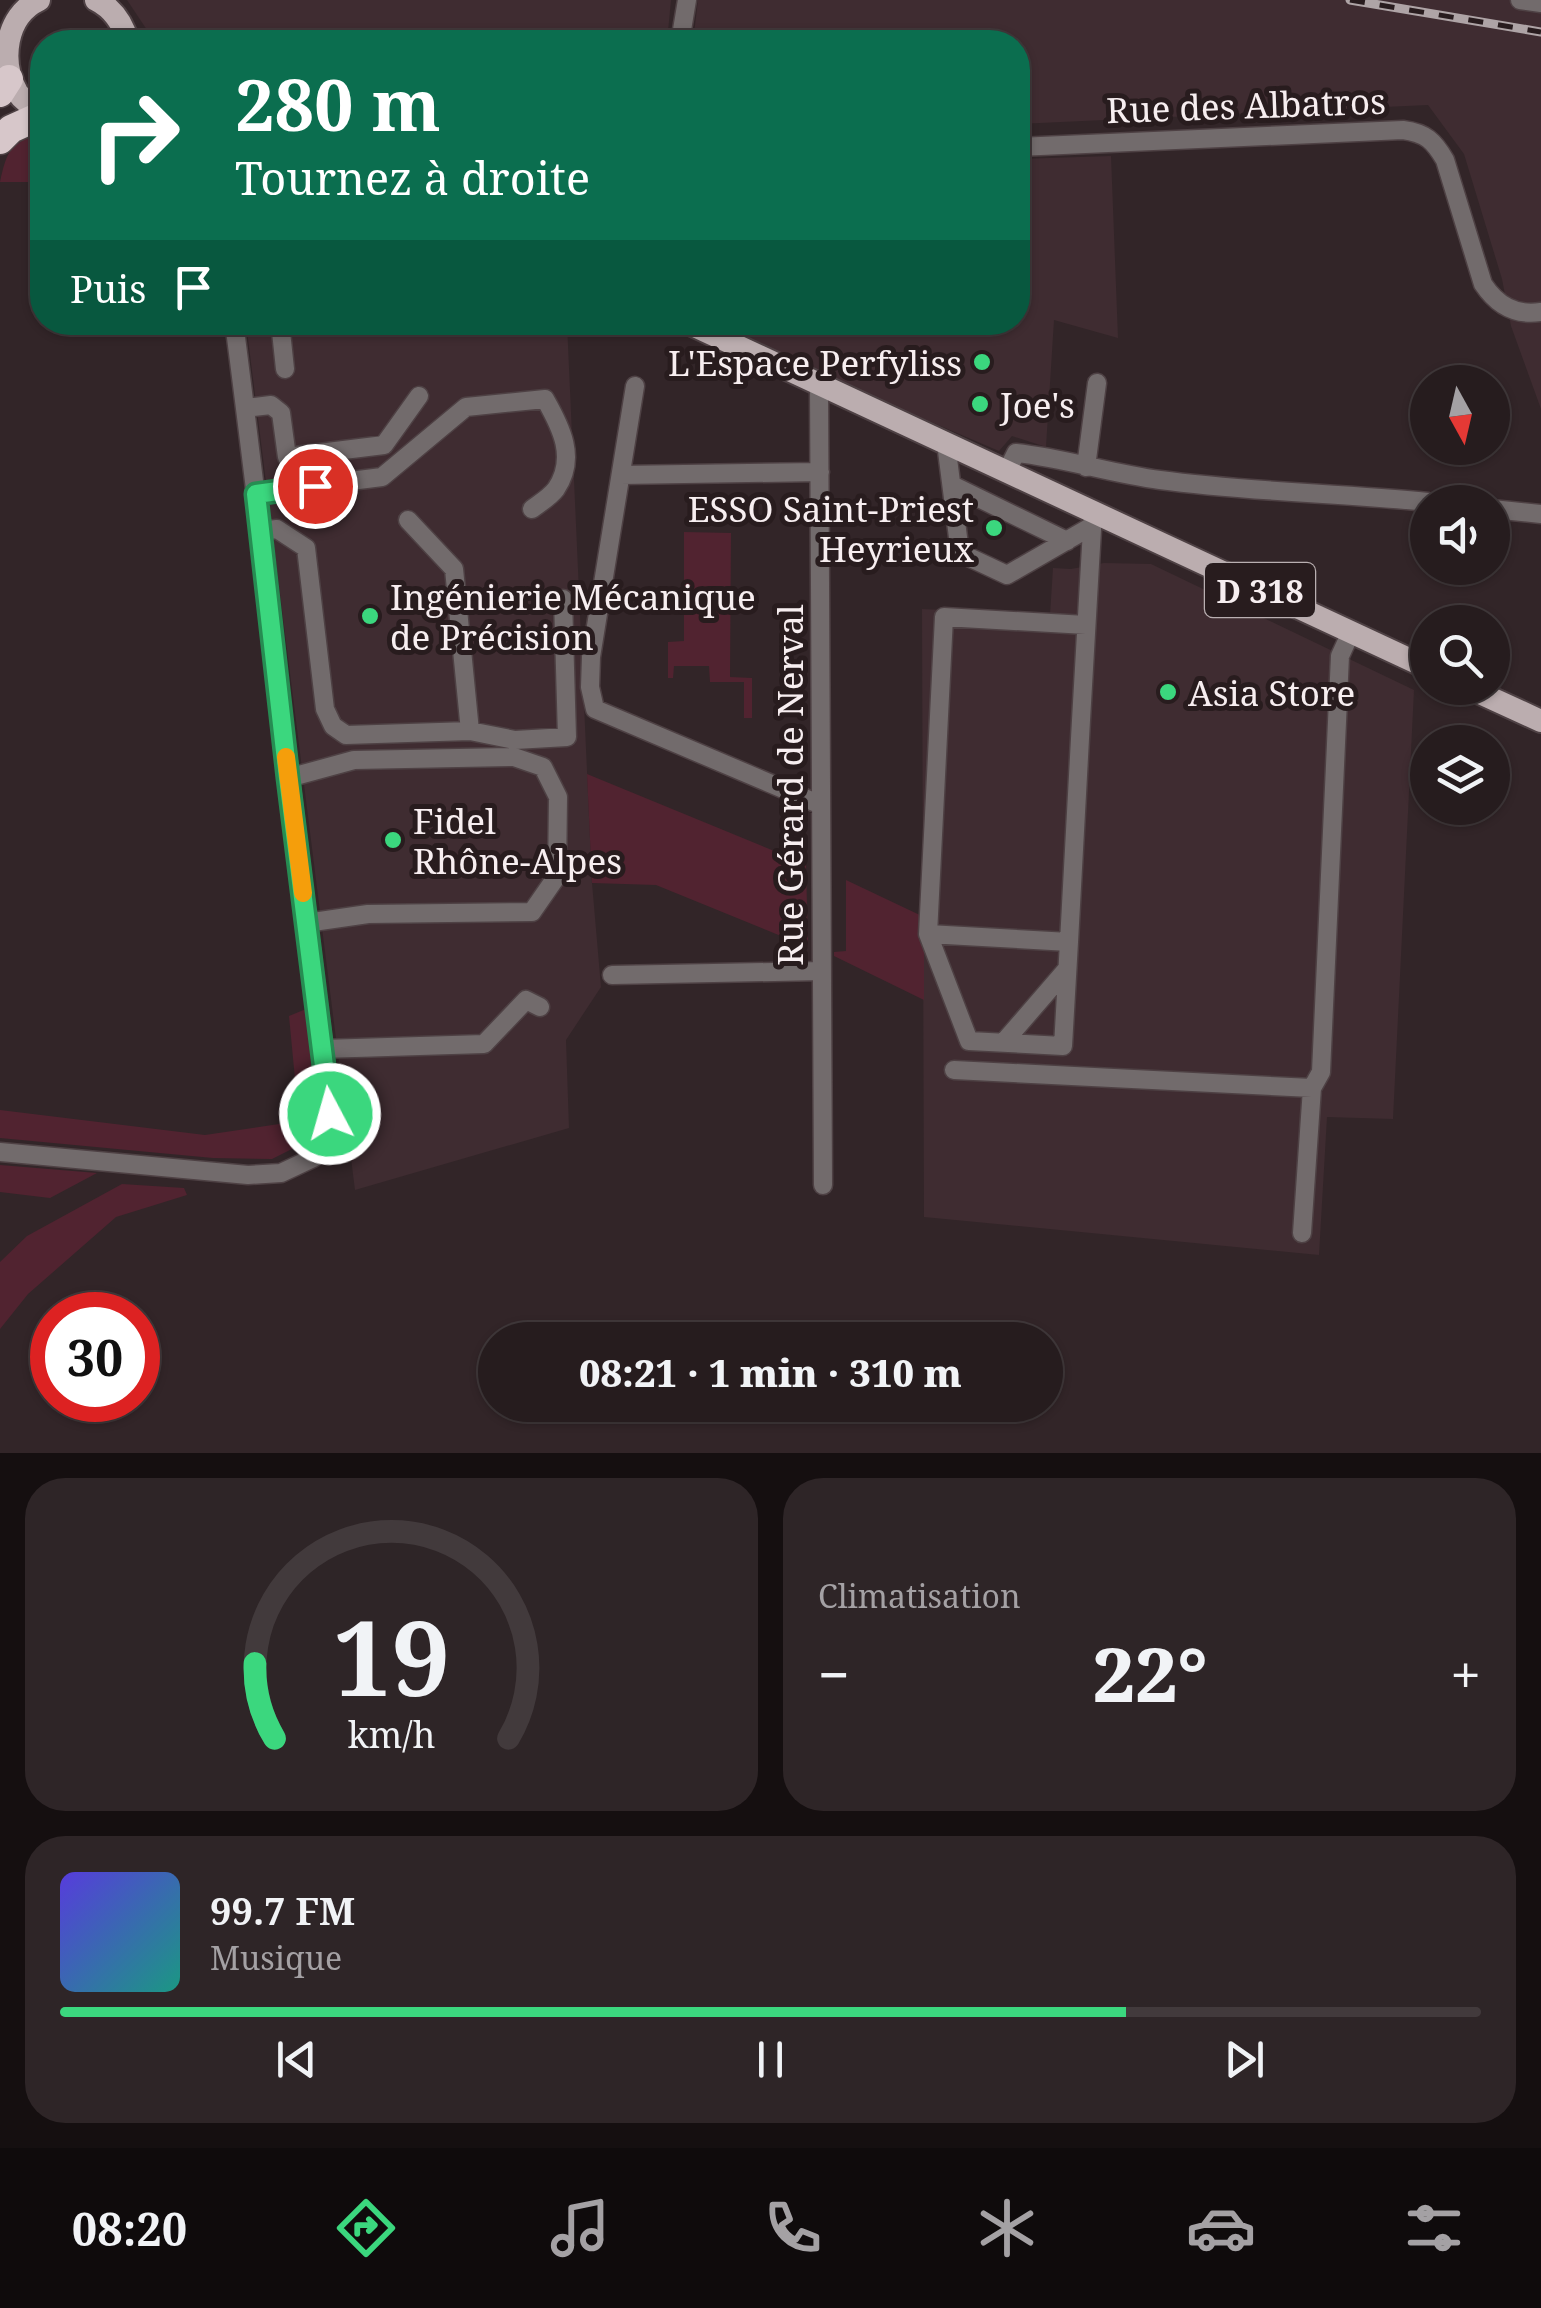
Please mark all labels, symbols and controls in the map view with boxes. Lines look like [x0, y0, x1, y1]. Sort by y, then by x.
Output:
text: 280 m [235, 56, 441, 152]
icon: right [70, 70, 200, 200]
street label: Rue des Albatros [1105, 77, 1387, 133]
text: Tournez à droite [235, 147, 590, 208]
icon: arrive [166, 260, 221, 315]
text: Puis [70, 262, 146, 314]
place label: L'Espace Perfyliss [668, 339, 962, 386]
marker: L'Espace Perfyliss [971, 351, 993, 373]
north arrow [1410, 365, 1510, 465]
map controls [1410, 365, 1510, 825]
place label: Joe's [999, 381, 1075, 428]
marker: Joe's [969, 393, 991, 415]
pin [273, 444, 358, 529]
icon: arrive [288, 459, 343, 514]
place label: ESSO Saint-Priest Heyrieux [688, 485, 975, 572]
button: sound [1410, 485, 1510, 585]
marker: ESSO Saint-Priest Heyrieux [983, 517, 1005, 539]
road number: D 318 [1205, 563, 1315, 617]
place label: Ingénierie Mécanique de Précision [390, 573, 756, 660]
street label: Rue Gérard de Nerval [766, 604, 813, 966]
marker: Ingénierie Mécanique de Précision [359, 605, 381, 627]
button: search [1410, 605, 1510, 705]
place label: Asia Store [1188, 669, 1355, 716]
marker: Asia Store [1157, 681, 1179, 703]
button: layers [1410, 725, 1510, 825]
place label: Fidel Rhône-Alpes [413, 797, 622, 884]
marker: Fidel Rhône-Alpes [382, 829, 404, 851]
position arrow [278, 1062, 382, 1166]
speed limit sign: 30 [30, 1292, 160, 1422]
text: 08:21 · 1 min · 310 m [579, 1346, 962, 1398]
text: Climatisation [818, 1574, 1021, 1617]
text: 19 [333, 1585, 450, 1726]
text: 22° [1093, 1622, 1208, 1724]
text: − [818, 1636, 850, 1711]
text: + [1450, 1636, 1481, 1711]
text: km/h [348, 1710, 435, 1758]
text: 99.7 FM [210, 1884, 355, 1936]
text: Musique [210, 1936, 342, 1979]
icon: previous [269, 2032, 324, 2087]
icon: pause [743, 2032, 798, 2087]
icon: next [1217, 2032, 1272, 2087]
icon: directions [331, 2193, 401, 2263]
icon: music [545, 2193, 615, 2263]
icon: phone [758, 2193, 828, 2263]
icon: climate [972, 2193, 1042, 2263]
icon: car [1186, 2193, 1256, 2263]
icon: filters [1399, 2193, 1469, 2263]
text: 08:20 [72, 2198, 187, 2259]

